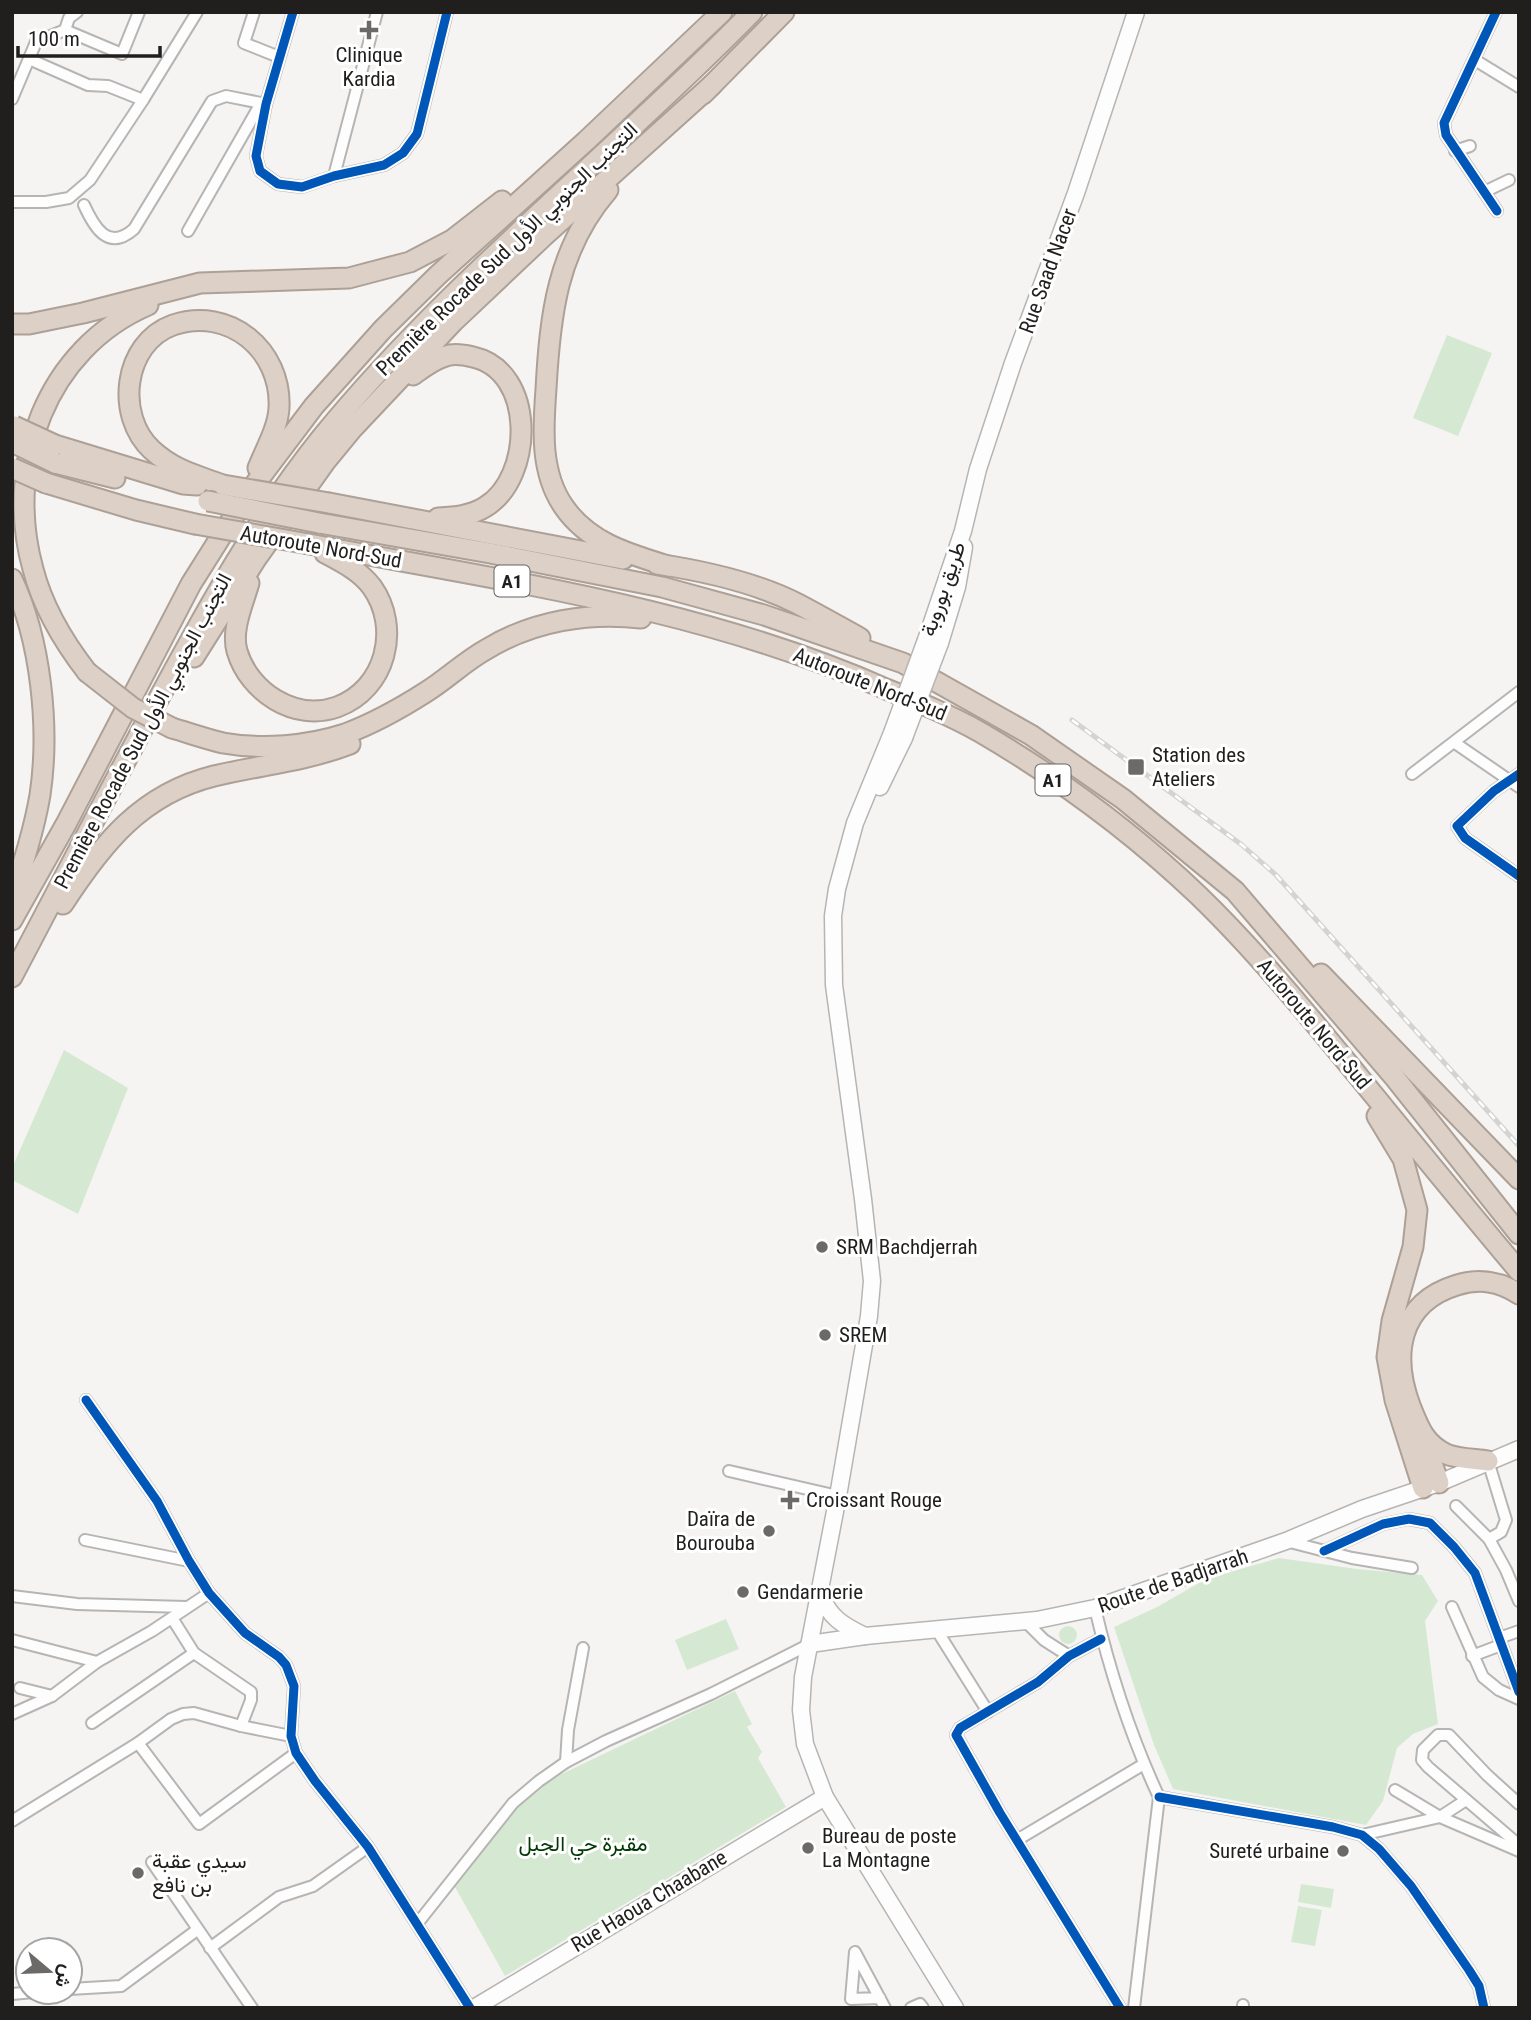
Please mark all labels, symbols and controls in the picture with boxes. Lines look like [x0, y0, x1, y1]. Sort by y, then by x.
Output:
scale bar [18, 14, 159, 58]
marker: Clinique Kardia [359, 20, 379, 40]
text: 100 m [28, 27, 80, 51]
place label: Clinique Kardia [335, 43, 403, 91]
street label: Première Rocade Sud التجنب الجنوبي الأول [371, 117, 646, 384]
street label: Rue Saad Nacer [1014, 205, 1082, 337]
street label: Autoroute Nord-Sud [239, 521, 403, 573]
street label: طريق بوروبة [916, 539, 971, 640]
road number: A1 [494, 566, 530, 596]
street label: Première Rocade Sud التجنب الجنوبي الأول [49, 569, 241, 895]
street label: Autoroute Nord-Sud [790, 642, 950, 726]
place label: Station des Ateliers [1152, 743, 1246, 791]
marker: Station des Ateliers [1126, 757, 1146, 777]
road number: A1 [1036, 764, 1070, 796]
street label: Autoroute Nord-Sud [1252, 954, 1376, 1094]
place label: SRM Bachdjerrah [836, 1235, 978, 1259]
marker: SRM Bachdjerrah [814, 1239, 830, 1255]
place label: SREM [839, 1323, 887, 1347]
marker: SREM [817, 1327, 833, 1343]
place label: Croissant Rouge [806, 1488, 942, 1512]
marker: Croissant Rouge [780, 1490, 800, 1510]
place label: Daïra de Bourouba [676, 1507, 755, 1555]
marker: Daïra de Bourouba [761, 1523, 777, 1539]
street label: Route de Badjarrah [1095, 1544, 1251, 1618]
place label: Gendarmerie [757, 1580, 863, 1604]
marker: Gendarmerie [735, 1584, 751, 1600]
place label: Bureau de poste La Montagne [822, 1824, 956, 1872]
park label: مقبرة حي الجبل [518, 1832, 648, 1861]
place label: Sureté urbaine [1209, 1839, 1329, 1863]
marker: Bureau de poste La Montagne [800, 1840, 816, 1856]
marker: Sureté urbaine [1335, 1843, 1351, 1859]
street label: Rue Haoua Chaabane [567, 1845, 731, 1957]
place label: سيدي عقبة بن نافع [152, 1849, 247, 1899]
marker: سيدي عقبة بن نافع [130, 1865, 146, 1881]
north arrow [14, 1936, 84, 2006]
text: ش [50, 1962, 79, 1991]

